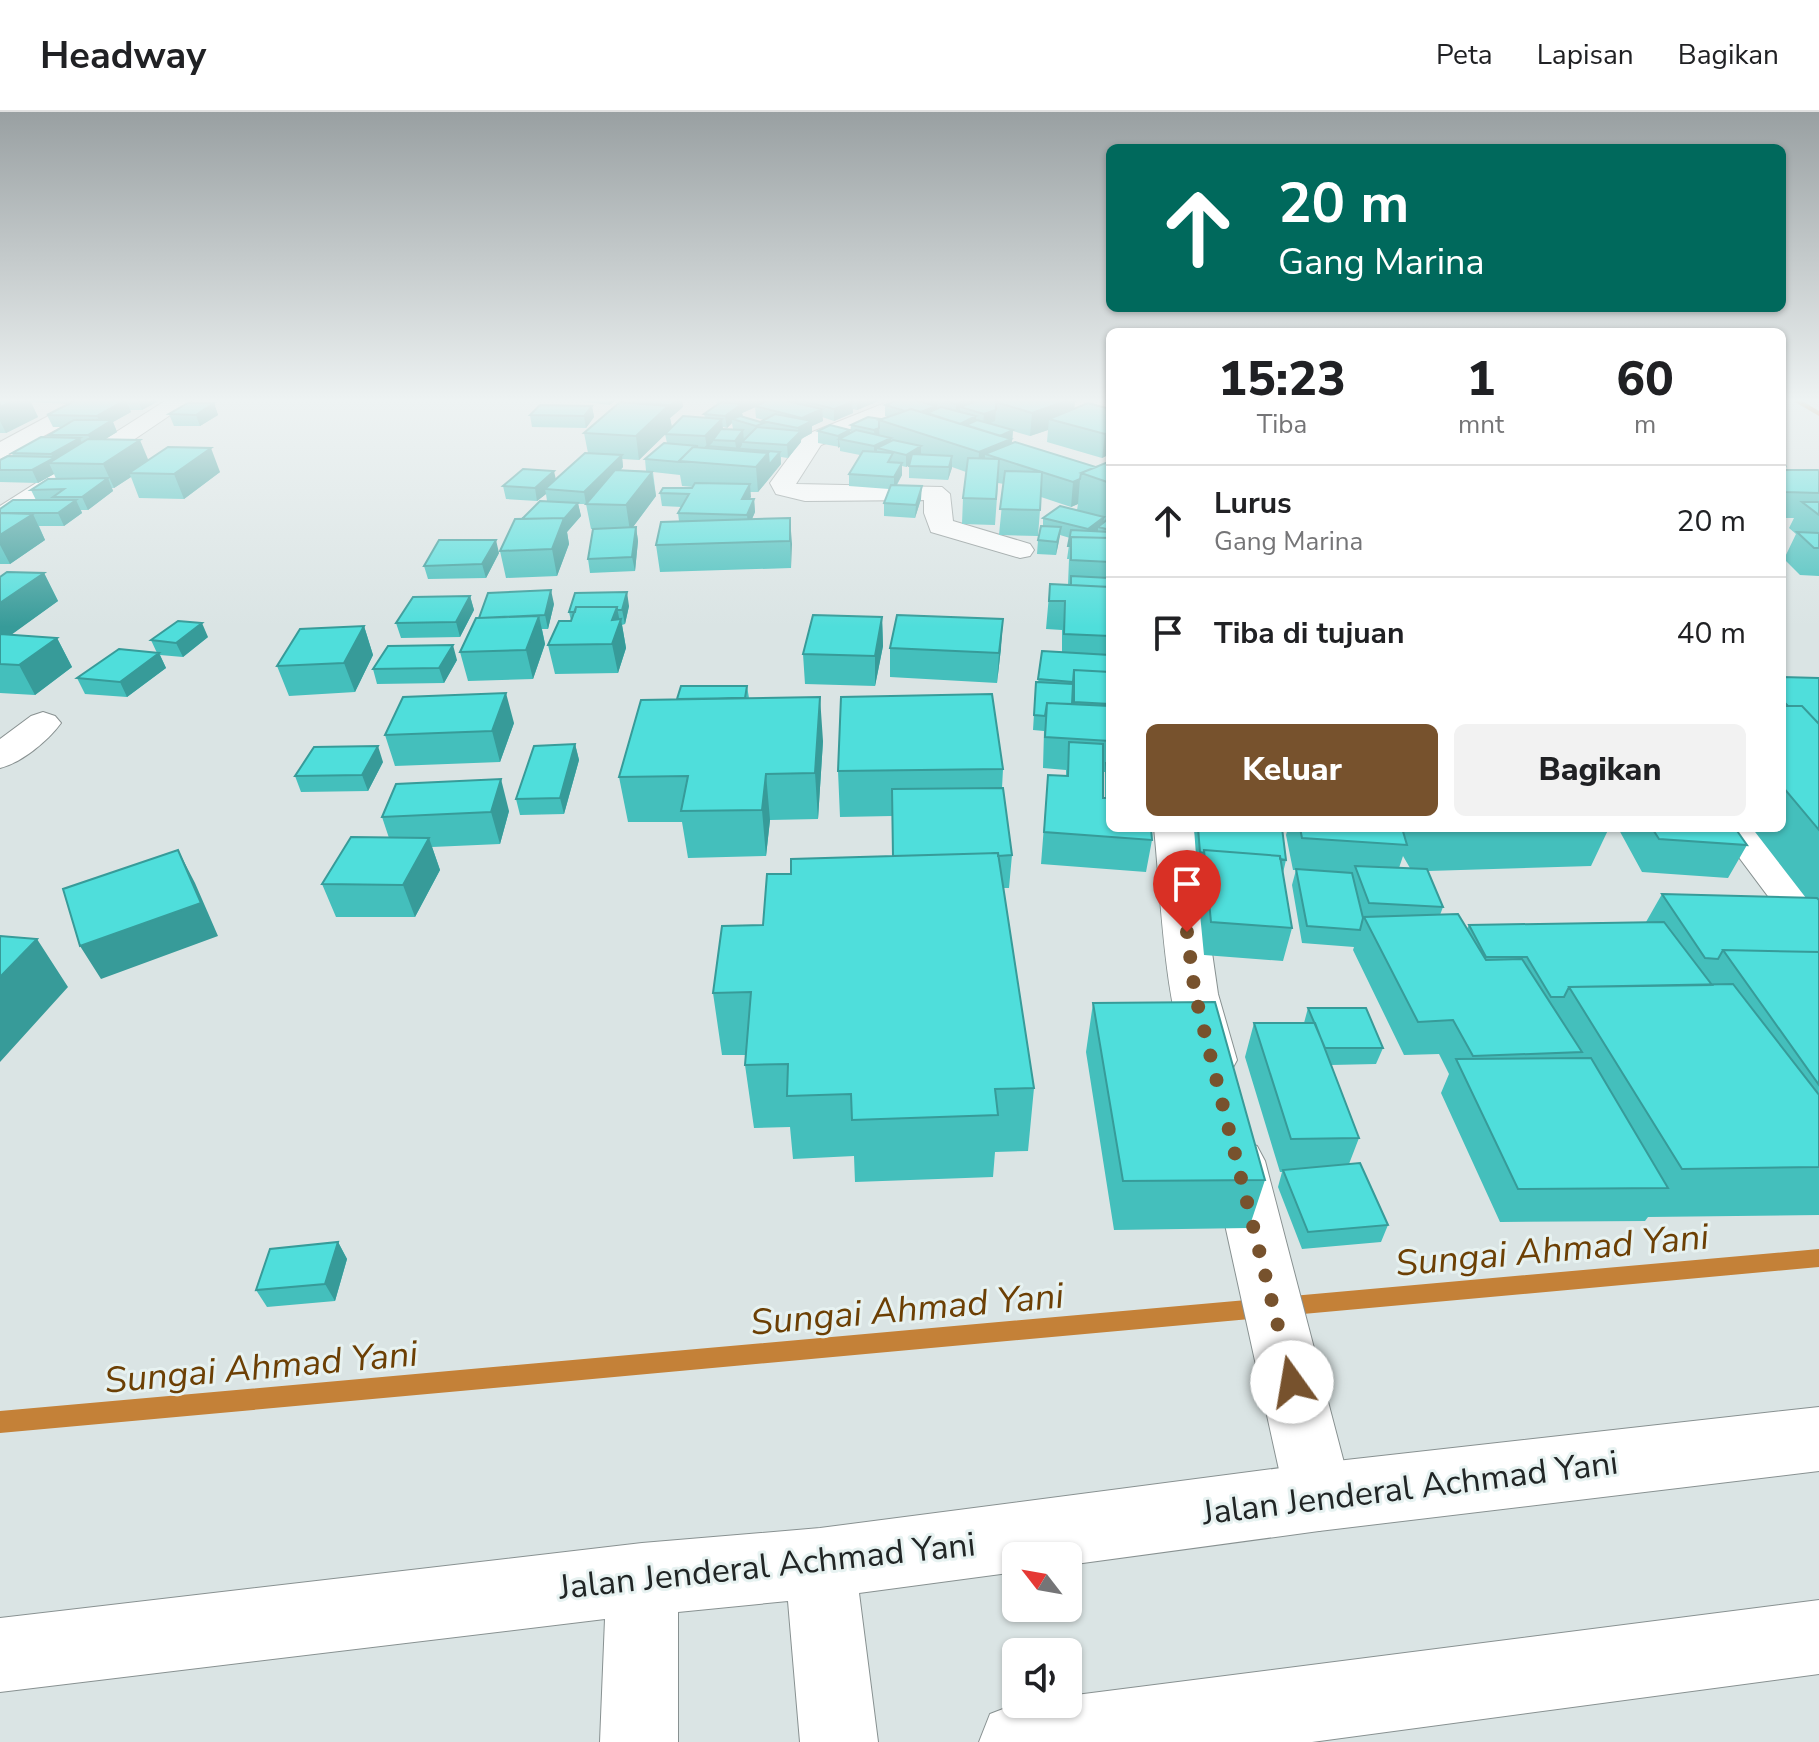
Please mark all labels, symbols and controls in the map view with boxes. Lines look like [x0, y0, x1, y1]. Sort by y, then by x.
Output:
text: Headway [40, 30, 206, 81]
text: Peta [1436, 36, 1493, 74]
text: Lapisan [1537, 36, 1634, 74]
text: Bagikan [1678, 36, 1779, 74]
text: 20 m [1278, 165, 1409, 242]
icon: ahead [1146, 176, 1250, 280]
text: Gang Marina [1278, 238, 1485, 287]
text: 15:23 [1218, 346, 1346, 412]
text: 1 [1467, 346, 1495, 412]
text: 60 [1616, 346, 1674, 412]
text: Tiba [1257, 407, 1307, 442]
text: mnt [1458, 407, 1504, 442]
text: m [1634, 407, 1656, 442]
text: Lurus [1214, 483, 1292, 524]
icon: ahead [1146, 499, 1190, 543]
text: 20 m [1677, 501, 1746, 542]
text: Gang Marina [1214, 524, 1363, 559]
icon: arrive [1146, 611, 1190, 655]
text: Tiba di tujuan [1214, 613, 1405, 654]
text: 40 m [1677, 613, 1746, 654]
button: Keluar [1146, 724, 1438, 816]
button: Bagikan [1454, 724, 1746, 816]
pin [1153, 850, 1221, 932]
icon: arrive [1165, 862, 1209, 906]
water label: Sungai Ahmad Yani [1394, 1212, 1711, 1289]
water label: Sungai Ahmad Yani [749, 1271, 1066, 1348]
water label: Sungai Ahmad Yani [103, 1329, 420, 1406]
position arrow [1250, 1340, 1334, 1424]
street label: Jalan Jenderal Achmad Yani [1199, 1440, 1621, 1536]
street label: Jalan Jenderal Achmad Yani [556, 1521, 978, 1611]
north arrow [1002, 1542, 1082, 1622]
map controls [1002, 1542, 1082, 1718]
button: sound [1002, 1638, 1082, 1718]

